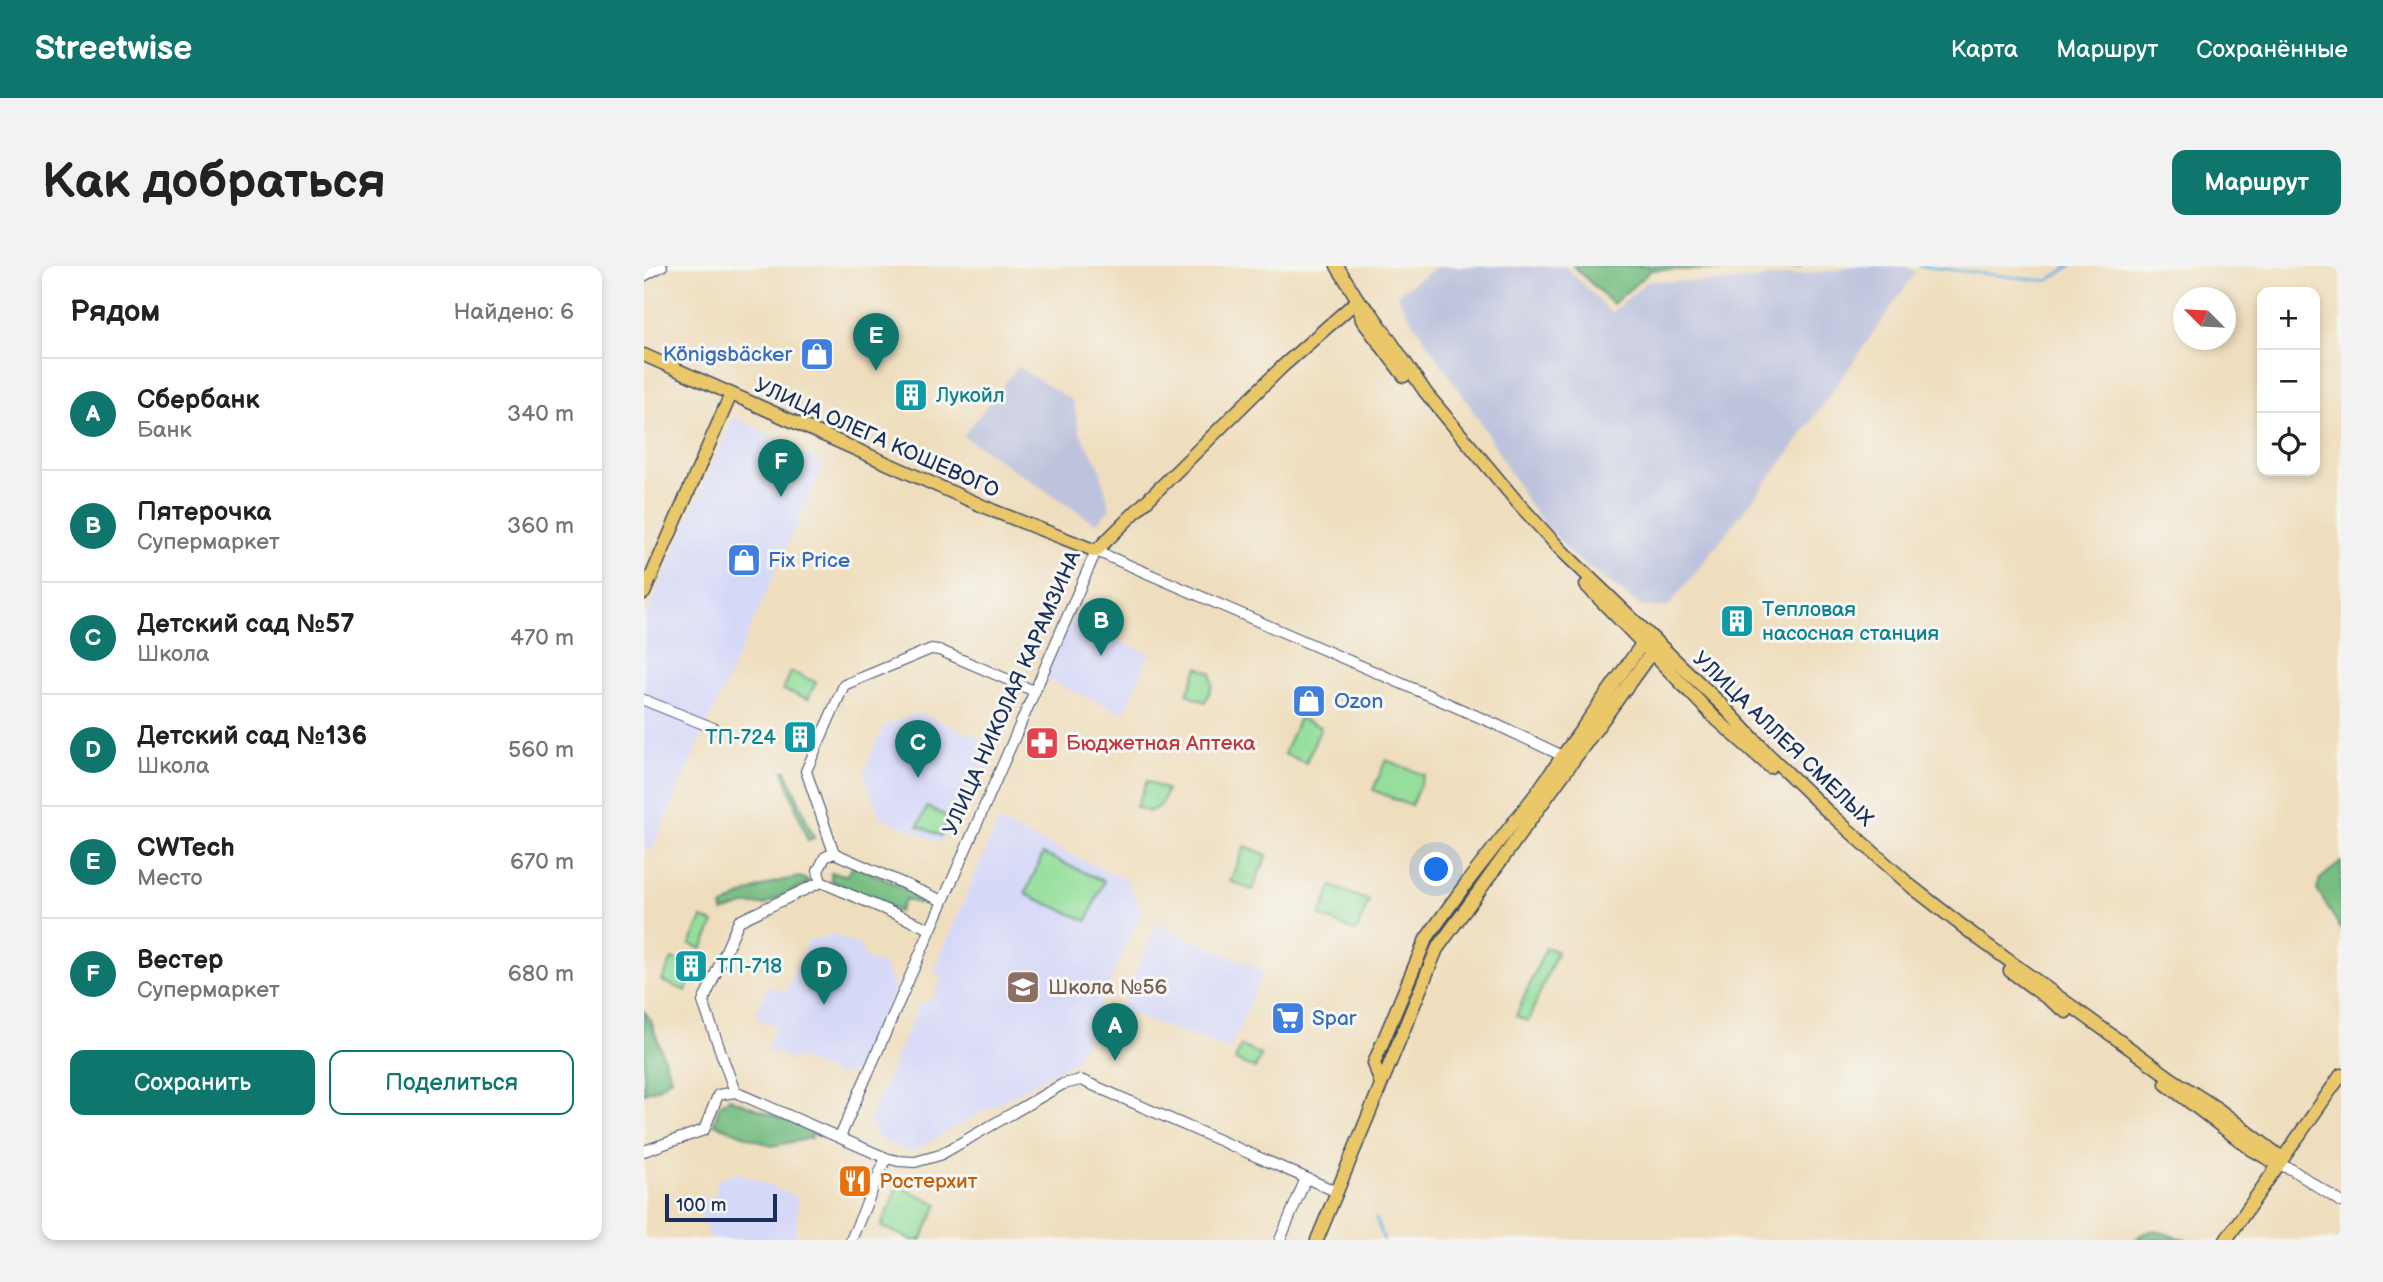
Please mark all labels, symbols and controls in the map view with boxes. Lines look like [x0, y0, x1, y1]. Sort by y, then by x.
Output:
text: Streetwise [35, 29, 192, 69]
text: Карта [1951, 35, 2018, 64]
text: Маршрут [2056, 35, 2158, 64]
text: Сохранённые [2196, 35, 2348, 64]
button: Маршрут [2172, 150, 2341, 215]
text: Как добраться [42, 153, 386, 212]
north arrow [2173, 287, 2236, 350]
map controls [2257, 287, 2320, 476]
button: + [2257, 287, 2320, 350]
text: Рядом [70, 294, 160, 330]
text: Найдено: 6 [453, 298, 574, 326]
pin: E [853, 313, 899, 371]
shop icon: Königsbäcker [798, 335, 836, 373]
place label: Königsbäcker [663, 342, 792, 367]
button: − [2257, 350, 2320, 413]
street label: УЛИЦА ОЛЕГА КОШЕВОГО [751, 373, 1003, 503]
building icon: Лукойл [892, 376, 930, 414]
place label: Лукойл [935, 383, 1005, 408]
text: Сбербанк [137, 385, 260, 416]
text: A [86, 400, 100, 428]
text: 340 m [507, 400, 574, 428]
button: locate [2257, 413, 2320, 476]
text: Банк [137, 416, 192, 444]
pin: F [758, 439, 804, 497]
text: Пятерочка [137, 497, 271, 528]
text: B [85, 512, 101, 540]
text: 360 m [507, 512, 574, 540]
text: Супермаркет [137, 528, 280, 556]
shop icon: Fix Price [725, 541, 763, 579]
street label: УЛИЦА НИКОЛАЯ КАРАМЗИНА [938, 547, 1086, 839]
place label: Fix Price [768, 548, 850, 573]
place label: Тепловая насосная станция [1762, 597, 1939, 646]
pin: B [1078, 598, 1124, 656]
building icon: Тепловая насосная станция [1718, 602, 1756, 640]
text: Детский сад №57 [137, 609, 355, 640]
text: C [85, 624, 101, 652]
text: 470 m [510, 624, 574, 652]
text: Школа [137, 640, 210, 668]
street label: УЛИЦА АЛЛЕЯ СМЕЛЫХ [1688, 646, 1879, 832]
shop icon: Ozon [1290, 682, 1328, 720]
place label: Ozon [1334, 689, 1383, 714]
building icon: ТП-724 [781, 718, 819, 756]
pin: C [895, 720, 941, 778]
text: Детский сад №136 [137, 721, 367, 752]
pharmacy icon: Бюджетная Аптека [1023, 724, 1061, 762]
place label: ТП-724 [705, 725, 776, 750]
place label: Бюджетная Аптека [1066, 731, 1256, 756]
text: D [85, 736, 101, 764]
text: 560 m [508, 736, 574, 764]
text: Школа [137, 752, 210, 780]
text: CWTech [137, 833, 235, 864]
text: E [86, 848, 100, 876]
text: 670 m [510, 848, 574, 876]
your location [1419, 852, 1453, 886]
text: Место [137, 864, 203, 892]
text: Вестер [137, 945, 223, 976]
building icon: ТП-718 [672, 947, 710, 985]
pin: D [801, 947, 847, 1005]
place label: ТП-718 [716, 954, 782, 979]
text: F [86, 960, 100, 988]
text: 680 m [508, 960, 574, 988]
school or university icon: Школа №56 [1004, 968, 1042, 1006]
place label: Школа №56 [1048, 975, 1167, 1000]
text: Супермаркет [137, 976, 280, 1004]
supermarket icon: Spar [1269, 999, 1307, 1037]
pin: A [1092, 1003, 1138, 1061]
place label: Spar [1312, 1006, 1357, 1031]
button: Сохранить [70, 1050, 315, 1115]
button: Поделиться [329, 1050, 574, 1115]
restaurant icon: Ростерхит [836, 1162, 874, 1200]
place label: Ростерхит [879, 1169, 978, 1194]
scale bar [665, 1191, 777, 1223]
text: 100 m [676, 1194, 727, 1217]

